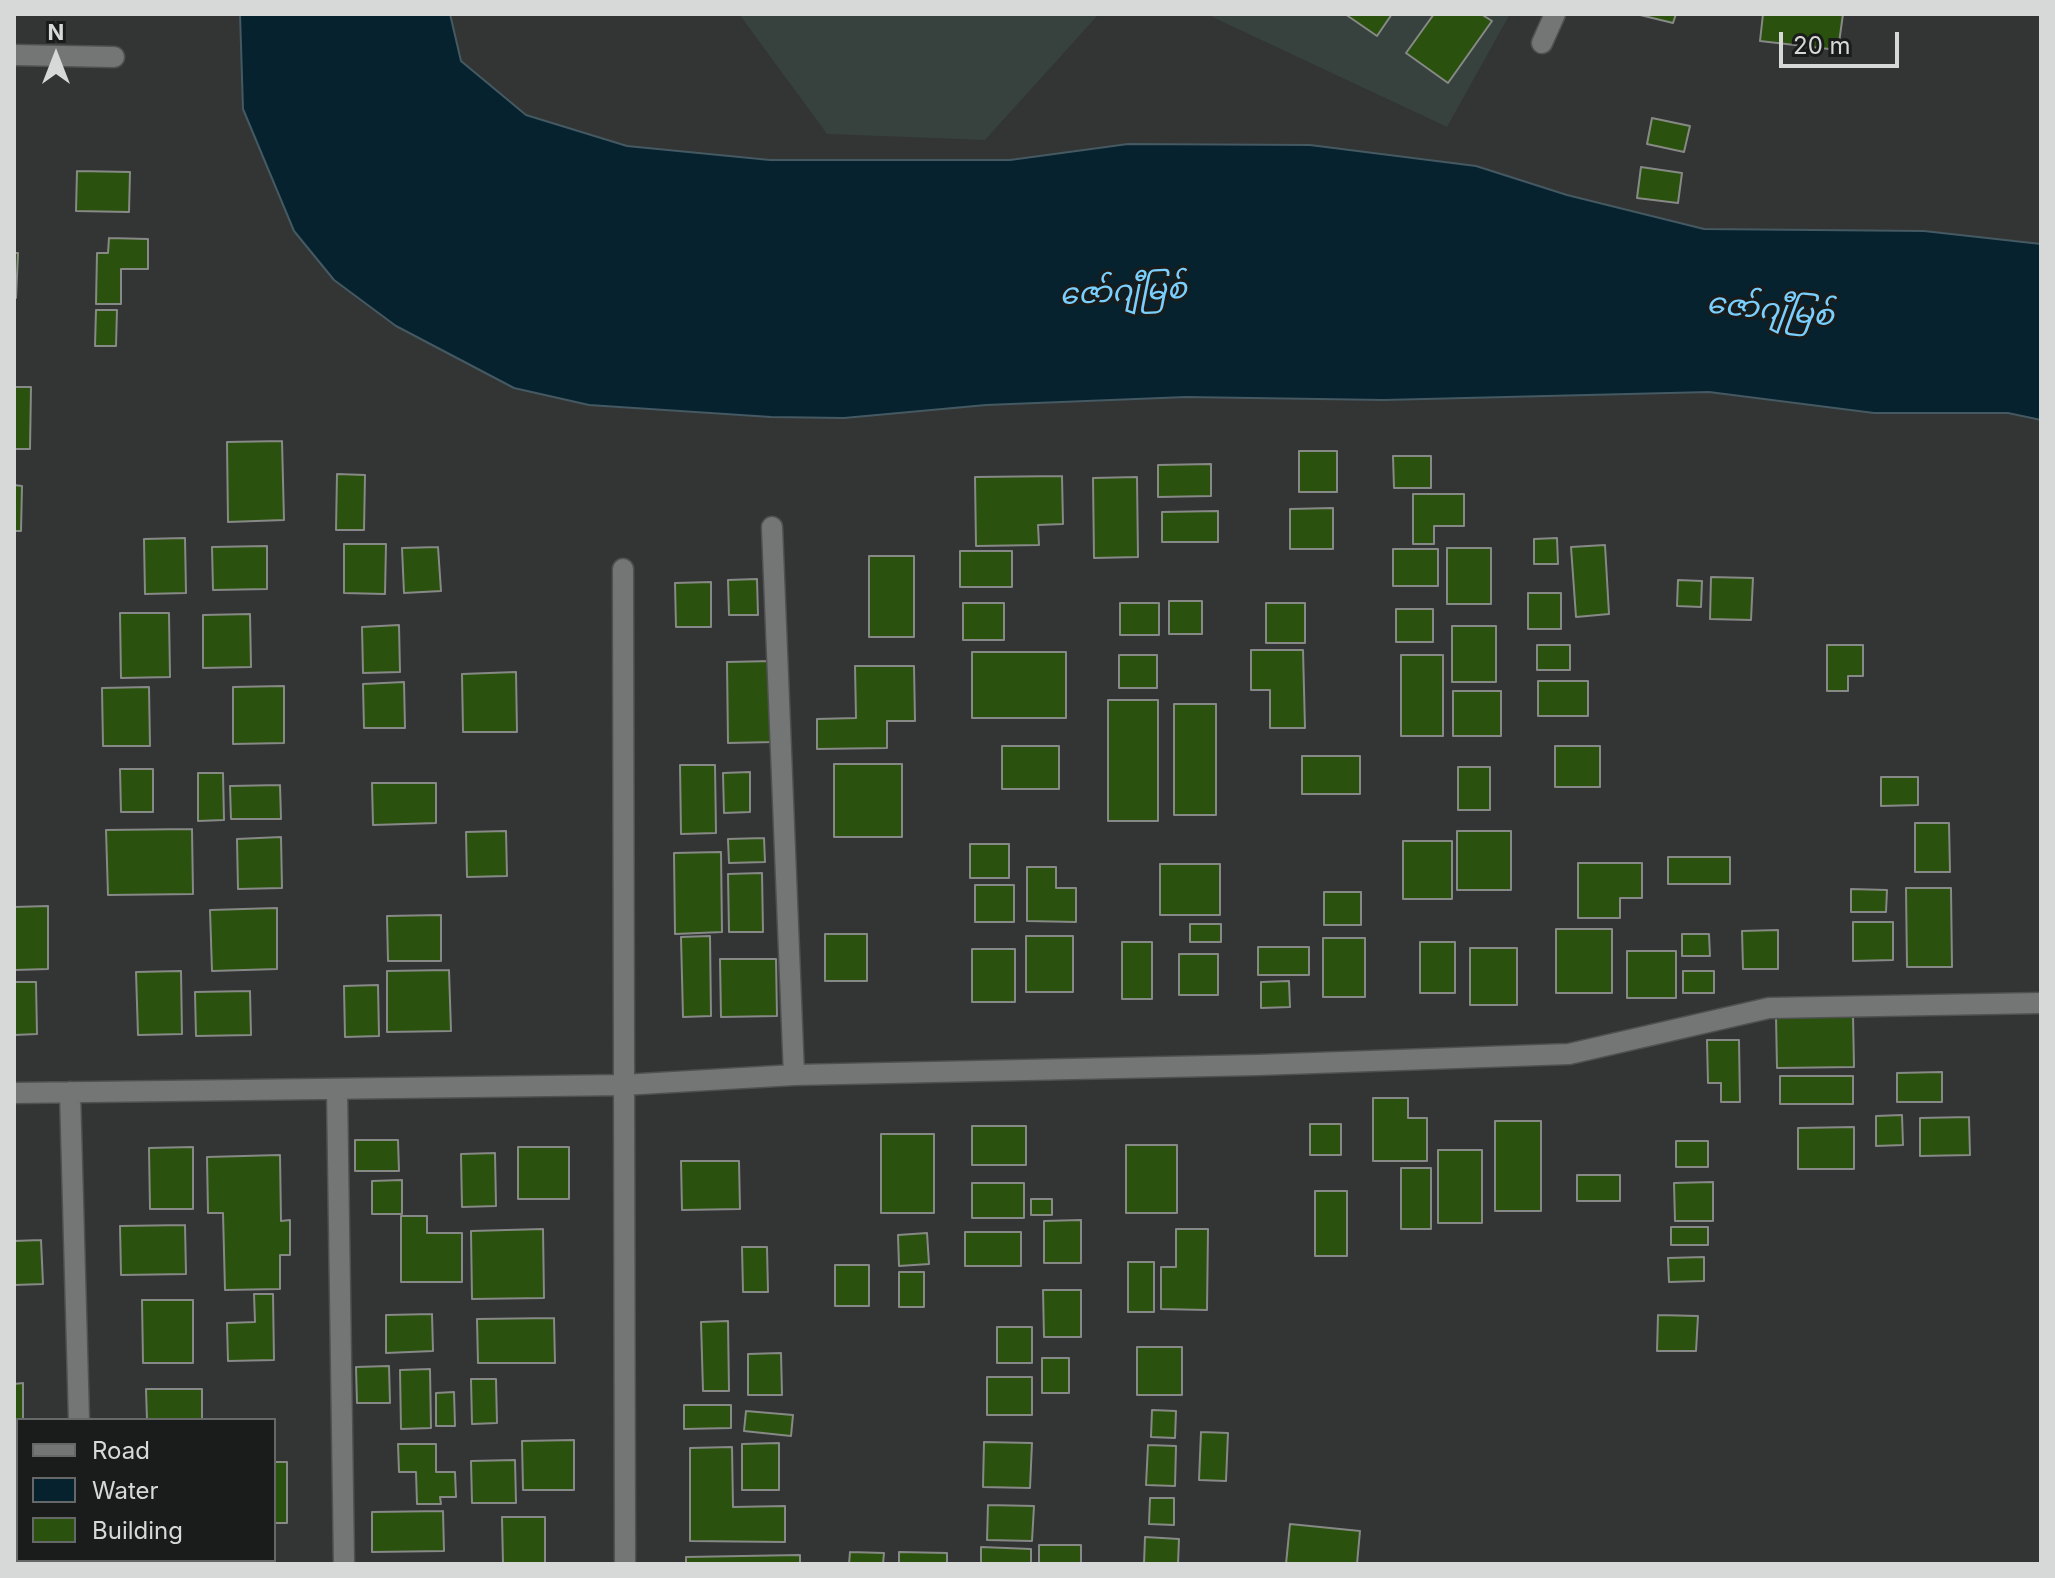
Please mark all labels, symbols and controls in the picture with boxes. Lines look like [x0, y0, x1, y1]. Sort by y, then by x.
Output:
north arrow [16, 16, 96, 96]
scale bar [1783, 16, 1903, 66]
text: N [48, 19, 64, 45]
text: 20 m [1793, 31, 1851, 60]
water label: ဇော်ဂျီမြစ် [1058, 271, 1188, 313]
water label: ဇော်ဂျီမြစ် [1705, 285, 1835, 335]
legend [16, 1418, 276, 1562]
text: Road [92, 1436, 150, 1465]
text: Water [92, 1476, 159, 1505]
text: Building [92, 1516, 183, 1545]

